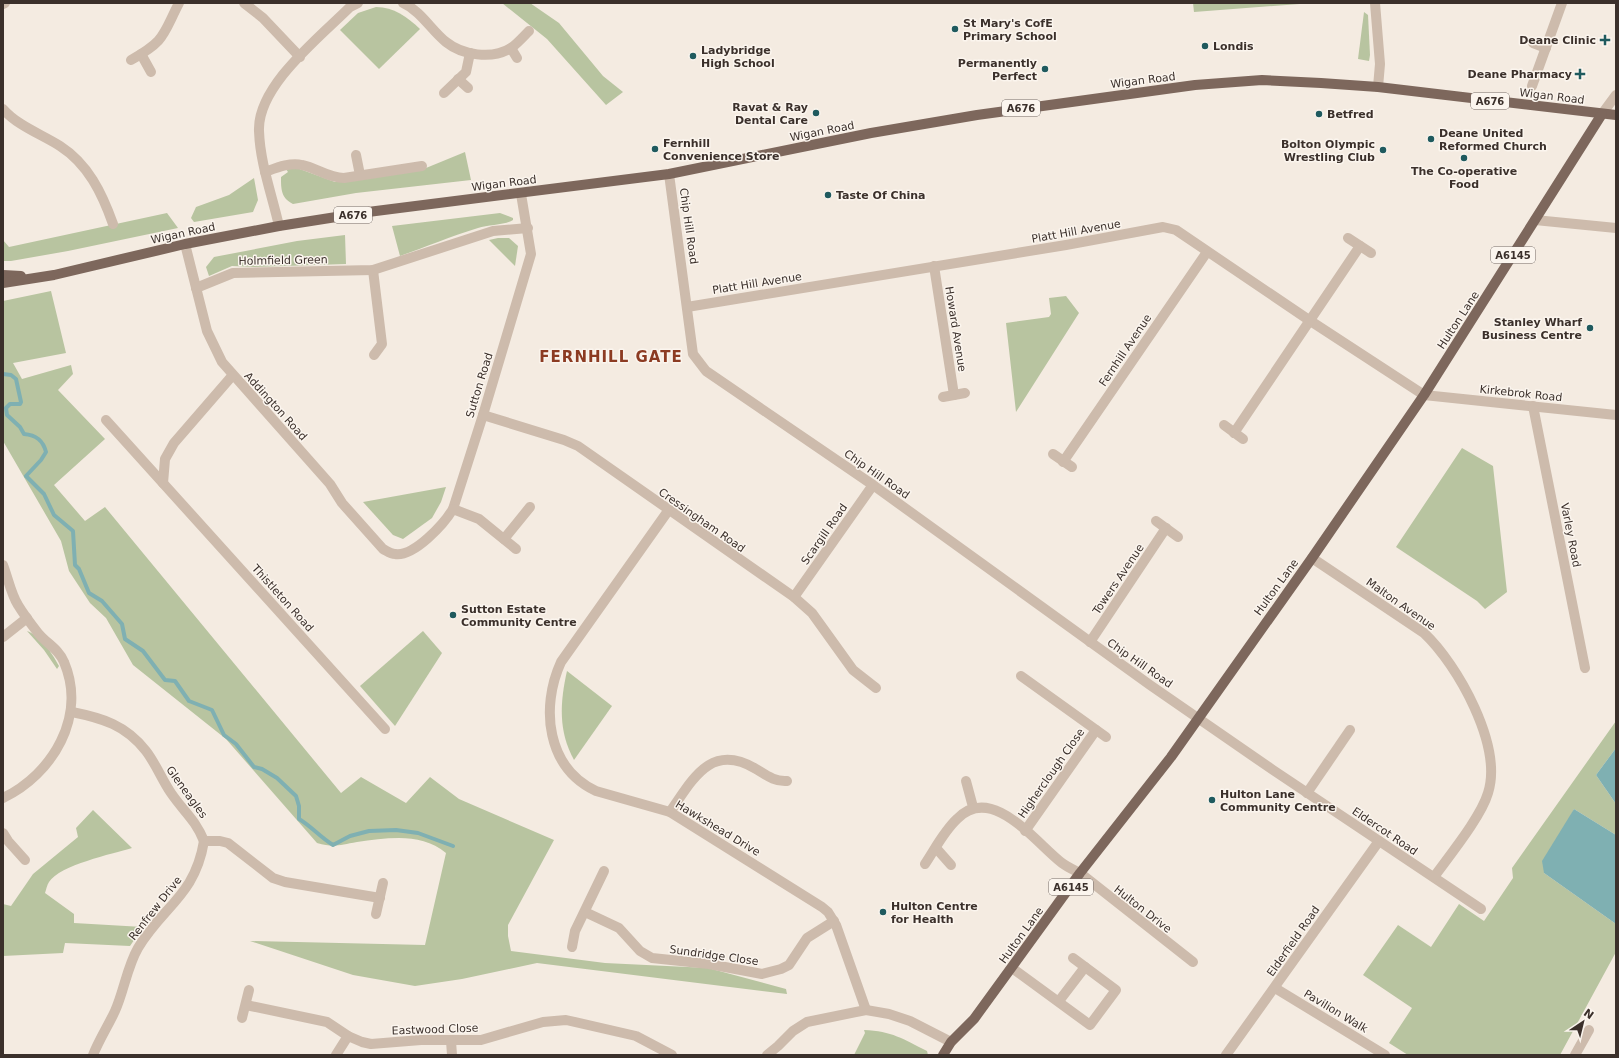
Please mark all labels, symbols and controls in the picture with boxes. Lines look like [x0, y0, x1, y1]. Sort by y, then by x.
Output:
place label: St Mary's CofE Primary School [963, 17, 1057, 43]
marker: St Mary's CofE Primary School [950, 24, 960, 34]
place label: Deane Clinic [1519, 34, 1596, 47]
marker: Deane Clinic [1599, 34, 1611, 46]
place label: Londis [1213, 40, 1254, 53]
marker: Londis [1200, 41, 1210, 51]
place label: Ladybridge High School [701, 44, 775, 70]
marker: Ladybridge High School [688, 51, 698, 61]
place label: Permanently Perfect [958, 57, 1037, 83]
marker: Permanently Perfect [1040, 64, 1050, 74]
place label: Deane Pharmacy [1468, 68, 1572, 81]
marker: Deane Pharmacy [1575, 69, 1585, 79]
street label: Wigan Road [1110, 70, 1176, 91]
street label: Wigan Road [1519, 86, 1585, 107]
road number: A676 [1471, 93, 1509, 109]
road number: A676 [1002, 100, 1040, 116]
place label: Ravat & Ray Dental Care [732, 101, 808, 127]
marker: Ravat & Ray Dental Care [811, 108, 821, 118]
place label: Betfred [1327, 108, 1374, 121]
marker: Betfred [1314, 109, 1324, 119]
street label: Wigan Road [789, 119, 855, 144]
place label: Deane United Reformed Church [1439, 127, 1547, 153]
marker: Deane United Reformed Church [1426, 134, 1436, 144]
place label: Fernhill Convenience Store [663, 137, 779, 163]
place label: Bolton Olympic Wrestling Club [1281, 138, 1375, 164]
marker: Fernhill Convenience Store [650, 144, 660, 154]
marker: Bolton Olympic Wrestling Club [1378, 145, 1388, 155]
marker: The Co-operative Food [1459, 153, 1469, 163]
place label: The Co-operative Food [1411, 165, 1517, 191]
street label: Wigan Road [471, 173, 537, 194]
street label: Chip Hill Road [677, 187, 700, 265]
place label: Taste Of China [836, 189, 926, 202]
marker: Taste Of China [823, 190, 833, 200]
road number: A676 [334, 207, 372, 223]
street label: Platt Hill Avenue [1030, 217, 1122, 246]
street label: Wigan Road [150, 220, 216, 247]
road number: A6145 [1491, 247, 1535, 263]
street label: Holmfield Green [238, 253, 328, 268]
street label: Platt Hill Avenue [711, 270, 803, 297]
street label: Howard Avenue [942, 285, 969, 373]
street label: Hulton Lane [1435, 289, 1482, 352]
street label: Fernhill Avenue [1096, 312, 1154, 389]
place label: Stanley Wharf Business Centre [1482, 316, 1582, 342]
marker: Stanley Wharf Business Centre [1585, 323, 1595, 333]
district label: FERNHILL GATE [539, 348, 683, 366]
street label: Sutton Road [463, 351, 496, 419]
street label: Addington Road [242, 370, 310, 443]
street label: Kirkebrok Road [1479, 383, 1563, 404]
street label: Chip Hill Road [842, 447, 912, 502]
street label: Cressingham Road [656, 486, 748, 555]
street label: Scargill Road [799, 501, 850, 567]
street label: Varley Road [1558, 502, 1583, 568]
street label: Towers Avenue [1090, 541, 1147, 618]
street label: Hulton Lane [1252, 556, 1301, 618]
street label: Thistleton Road [248, 561, 316, 635]
street label: Malton Avenue [1364, 576, 1438, 633]
place label: Sutton Estate Community Centre [461, 603, 577, 629]
marker: Sutton Estate Community Centre [448, 610, 458, 620]
street label: Chip Hill Road [1105, 636, 1175, 691]
street label: Higherclough Close [1016, 726, 1087, 821]
street label: Gleneagles [163, 764, 210, 821]
place label: Hulton Lane Community Centre [1220, 788, 1336, 814]
marker: Hulton Lane Community Centre [1207, 795, 1217, 805]
street label: Hawkshead Drive [673, 798, 763, 859]
street label: Eldercot Road [1349, 805, 1420, 858]
street label: Renfrew Drive [126, 874, 185, 943]
road number: A6145 [1049, 879, 1093, 895]
street label: Hulton Drive [1111, 883, 1174, 936]
place label: Hulton Centre for Health [891, 900, 978, 926]
street label: Hulton Lane [997, 904, 1046, 966]
street label: Elderfield Road [1264, 904, 1323, 979]
marker: Hulton Centre for Health [878, 907, 888, 917]
street label: Sundridge Close [669, 943, 759, 968]
street label: Pavilion Walk [1301, 987, 1371, 1036]
north arrow [1563, 1002, 1603, 1042]
text: N [1581, 1006, 1596, 1022]
street label: Eastwood Close [391, 1021, 479, 1038]

